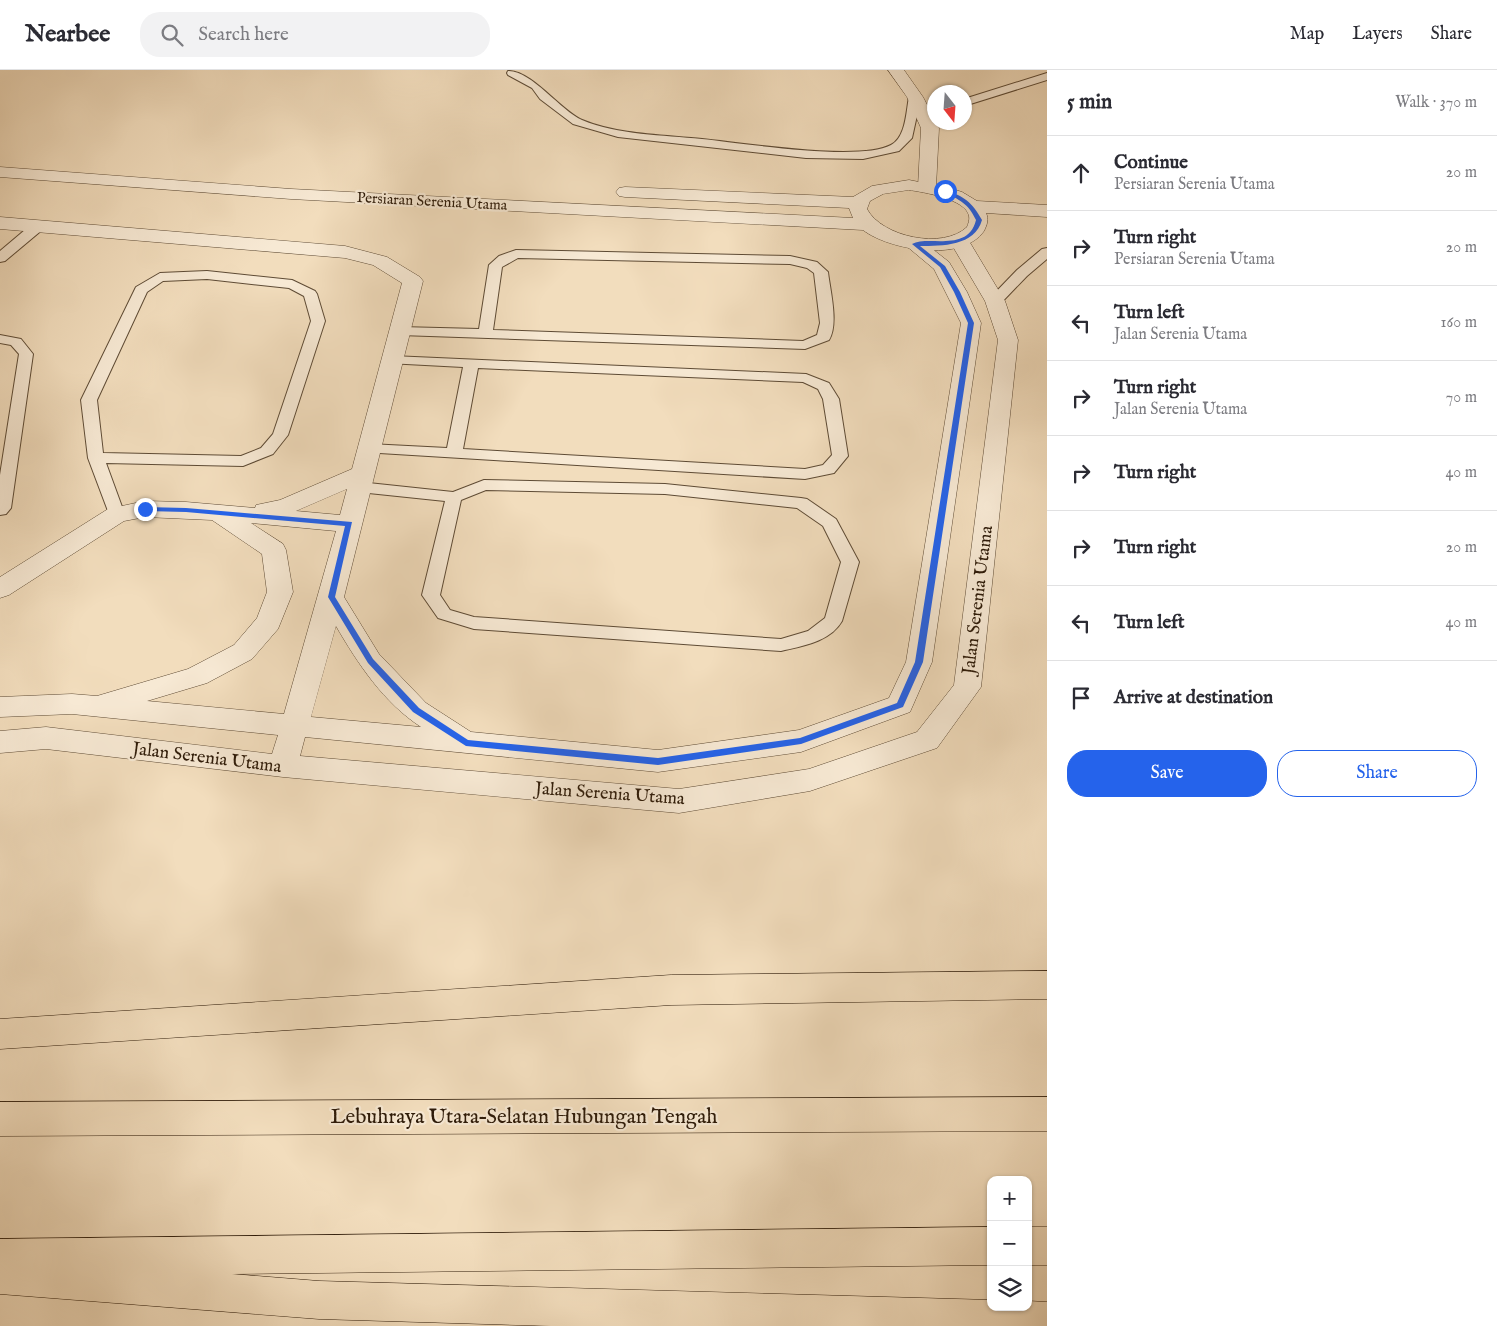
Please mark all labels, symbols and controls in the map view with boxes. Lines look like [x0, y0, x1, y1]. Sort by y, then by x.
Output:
search box [140, 12, 490, 57]
text: Nearbee [25, 19, 110, 50]
icon: search [158, 21, 186, 49]
text: Search here [198, 23, 289, 47]
text: Map [1290, 23, 1324, 46]
text: Layers [1352, 23, 1403, 46]
text: Share [1431, 23, 1472, 46]
north arrow [927, 85, 972, 130]
text: 5 min [1067, 89, 1112, 116]
text: Walk · 370 m [1395, 93, 1477, 113]
text: Continue [1114, 151, 1188, 175]
icon: ahead [1067, 159, 1095, 187]
text: 20 m [1446, 163, 1477, 183]
text: Persiaran Serenia Utama [1114, 175, 1275, 195]
route start [934, 180, 957, 203]
street label: Persiaran Serenia Utama [356, 188, 508, 215]
text: Turn right [1114, 226, 1196, 250]
icon: right [1067, 234, 1095, 262]
text: 20 m [1446, 238, 1477, 258]
text: Persiaran Serenia Utama [1114, 250, 1275, 270]
text: Turn left [1114, 301, 1185, 325]
icon: left [1067, 309, 1095, 337]
text: 160 m [1441, 313, 1477, 333]
text: Jalan Serenia Utama [1114, 325, 1247, 345]
text: Turn right [1114, 376, 1196, 400]
icon: right [1067, 384, 1095, 412]
text: 70 m [1446, 388, 1477, 408]
text: Jalan Serenia Utama [1114, 400, 1247, 420]
icon: right [1067, 459, 1095, 487]
text: Turn right [1114, 461, 1196, 485]
text: 40 m [1445, 463, 1477, 483]
route end [134, 498, 157, 521]
street label: Jalan Serenia Utama [958, 524, 999, 678]
icon: right [1067, 534, 1095, 562]
text: Turn right [1114, 536, 1196, 560]
text: 20 m [1446, 538, 1477, 558]
icon: left [1067, 609, 1095, 637]
text: Turn left [1114, 611, 1185, 635]
text: 40 m [1445, 613, 1477, 633]
icon: arrive [1067, 684, 1095, 712]
text: Arrive at destination [1114, 686, 1273, 710]
street label: Jalan Serenia Utama [129, 738, 283, 779]
button: Save [1067, 750, 1267, 797]
button: Share [1277, 750, 1477, 797]
street label: Jalan Serenia Utama [532, 778, 686, 811]
street label: Lebuhraya Utara–Selatan Hubungan Tengah [331, 1104, 717, 1131]
map controls [987, 1176, 1032, 1311]
button: + [987, 1176, 1032, 1221]
button: − [987, 1221, 1032, 1266]
button: layers [987, 1266, 1032, 1311]

